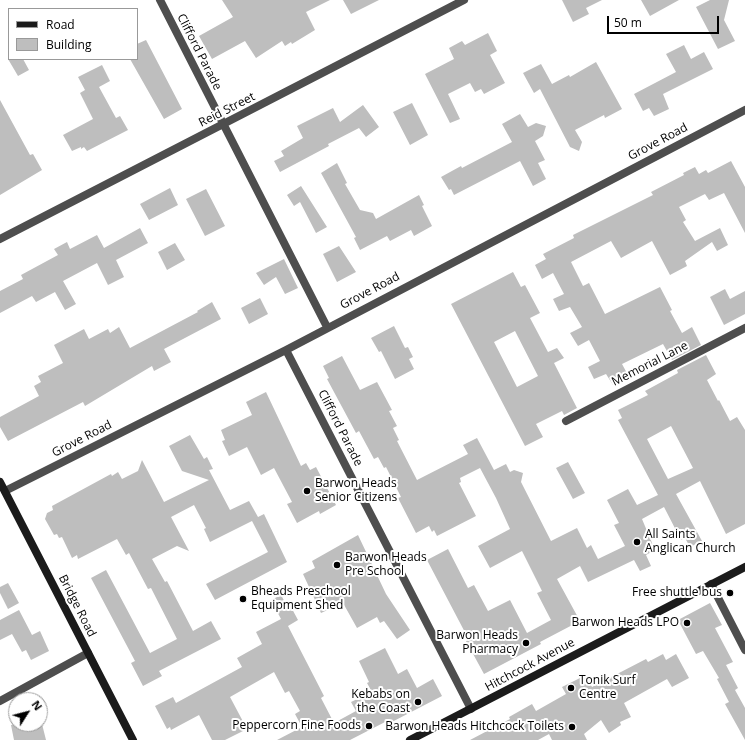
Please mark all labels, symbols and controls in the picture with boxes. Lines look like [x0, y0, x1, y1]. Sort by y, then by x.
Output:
legend [8, 8, 138, 60]
scale bar [609, 8, 721, 34]
street label: Clifford Parade [174, 11, 224, 93]
text: 50 m [614, 14, 642, 31]
text: Road [46, 16, 75, 33]
text: Building [46, 36, 91, 53]
street label: Reid Street [196, 90, 258, 130]
street label: Grove Road [626, 120, 690, 164]
street label: Grove Road [338, 269, 402, 313]
street label: Memorial Lane [609, 339, 691, 389]
street label: Clifford Parade [315, 387, 365, 469]
street label: Grove Road [50, 418, 114, 460]
place label: Barwon Heads Senior Citizens [315, 477, 397, 505]
marker: Barwon Heads Senior Citizens [302, 486, 312, 496]
place label: All Saints Anglican Church [645, 528, 736, 556]
marker: All Saints Anglican Church [632, 537, 642, 547]
place label: Barwon Heads Pre School [345, 551, 427, 579]
marker: Barwon Heads Pre School [332, 560, 342, 570]
street label: Bridge Road [55, 572, 99, 640]
place label: Bheads Preschool Equipment Shed [251, 585, 351, 613]
place label: Free shuttle bus [632, 586, 722, 600]
marker: Free shuttle bus [725, 588, 735, 598]
marker: Bheads Preschool Equipment Shed [238, 594, 248, 604]
place label: Barwon Heads LPO [571, 616, 679, 630]
marker: Barwon Heads LPO [682, 618, 692, 628]
place label: Barwon Heads Pharmacy [436, 629, 518, 657]
street label: Hitchcock Avenue [483, 635, 577, 695]
marker: Barwon Heads Pharmacy [521, 638, 531, 648]
place label: Tonik Surf Centre [579, 674, 636, 702]
marker: Tonik Surf Centre [566, 683, 576, 693]
place label: Kebabs on the Coast [351, 688, 410, 716]
north arrow [8, 692, 48, 732]
text: N [29, 697, 46, 713]
marker: Kebabs on the Coast [413, 697, 423, 707]
place label: Peppercorn Fine Foods [232, 719, 361, 733]
place label: Barwon Heads Hitchcock Toilets [385, 720, 564, 734]
marker: Peppercorn Fine Foods [364, 721, 374, 731]
marker: Barwon Heads Hitchcock Toilets [567, 722, 577, 732]

